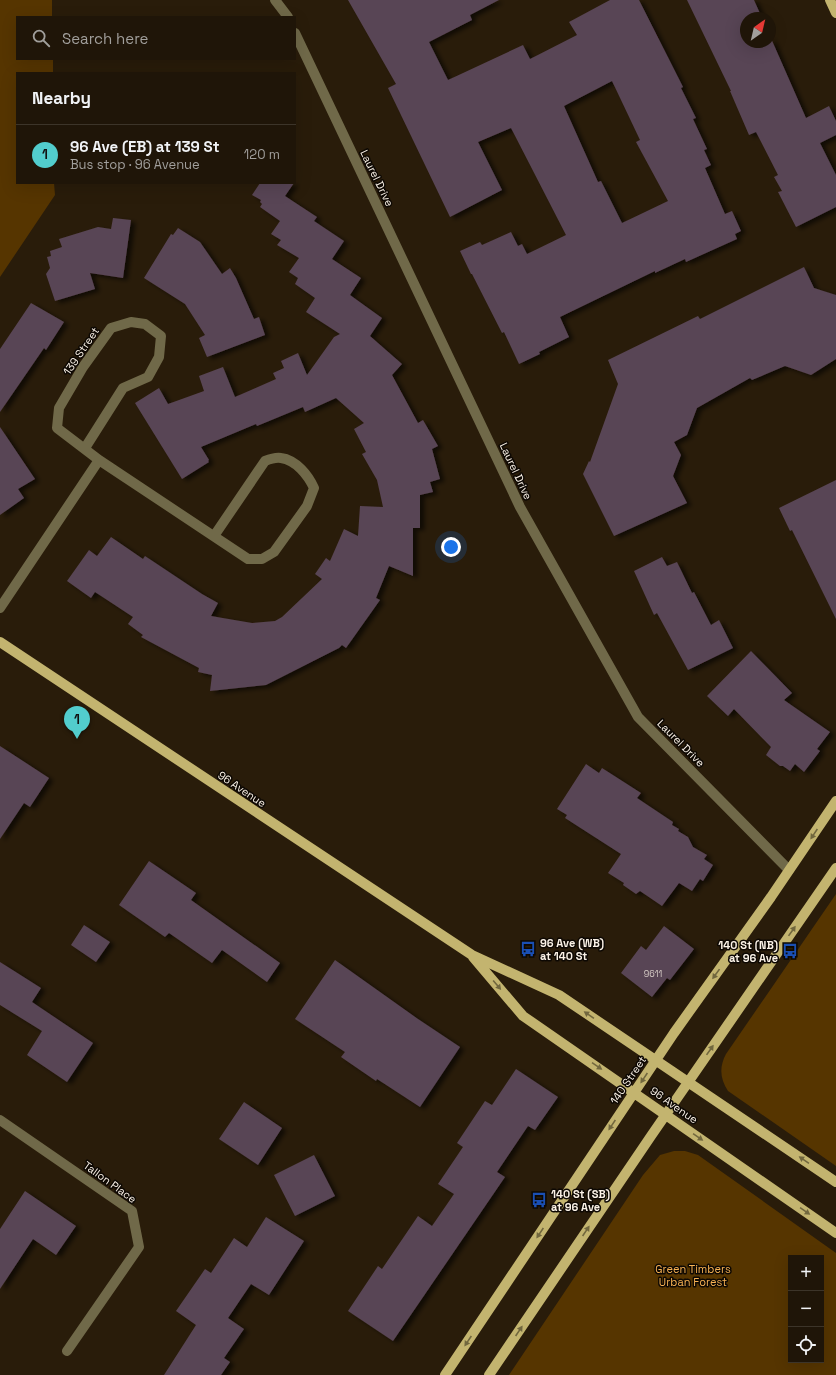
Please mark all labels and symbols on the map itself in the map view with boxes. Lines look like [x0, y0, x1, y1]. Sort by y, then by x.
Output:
north arrow [740, 12, 776, 48]
street label: Laurel Drive [357, 147, 397, 209]
street label: 139 Street [60, 325, 102, 377]
street label: Laurel Drive [497, 440, 535, 502]
your location [441, 537, 461, 557]
pin: 1 [64, 706, 90, 739]
street label: Laurel Drive [654, 716, 708, 770]
street label: 96 Avenue [215, 768, 269, 810]
one-way arrow [810, 828, 818, 839]
one-way arrow [788, 926, 796, 937]
place label: 96 Ave (WB) at 140 St [540, 936, 604, 963]
place label: 140 St (NB) at 96 Ave [718, 938, 778, 965]
bus stop icon: 96 Ave (WB) at 140 St [519, 940, 537, 958]
bus stop icon: 140 St (NB) at 96 Ave [781, 942, 799, 960]
house number: 9611 [644, 968, 662, 980]
one-way arrow [712, 969, 720, 980]
one-way arrow [492, 980, 501, 990]
one-way arrow [584, 1011, 594, 1019]
one-way arrow [706, 1045, 714, 1055]
street label: 140 Street [607, 1053, 649, 1107]
one-way arrow [591, 1062, 602, 1070]
one-way arrow [640, 1073, 648, 1083]
street label: 96 Avenue [647, 1083, 701, 1127]
one-way arrow [609, 1119, 616, 1130]
one-way arrow [693, 1133, 703, 1141]
one-way arrow [798, 1156, 809, 1164]
street label: Tallon Place [81, 1158, 139, 1206]
place label: 140 St (SB) at 96 Ave [551, 1187, 610, 1214]
bus stop icon: 140 St (SB) at 96 Ave [530, 1191, 548, 1209]
one-way arrow [799, 1207, 810, 1215]
one-way arrow [582, 1226, 590, 1237]
one-way arrow [536, 1227, 544, 1238]
park label: Green Timbers Urban Forest [655, 1262, 731, 1289]
one-way arrow [515, 1326, 523, 1336]
one-way arrow [464, 1335, 472, 1346]

